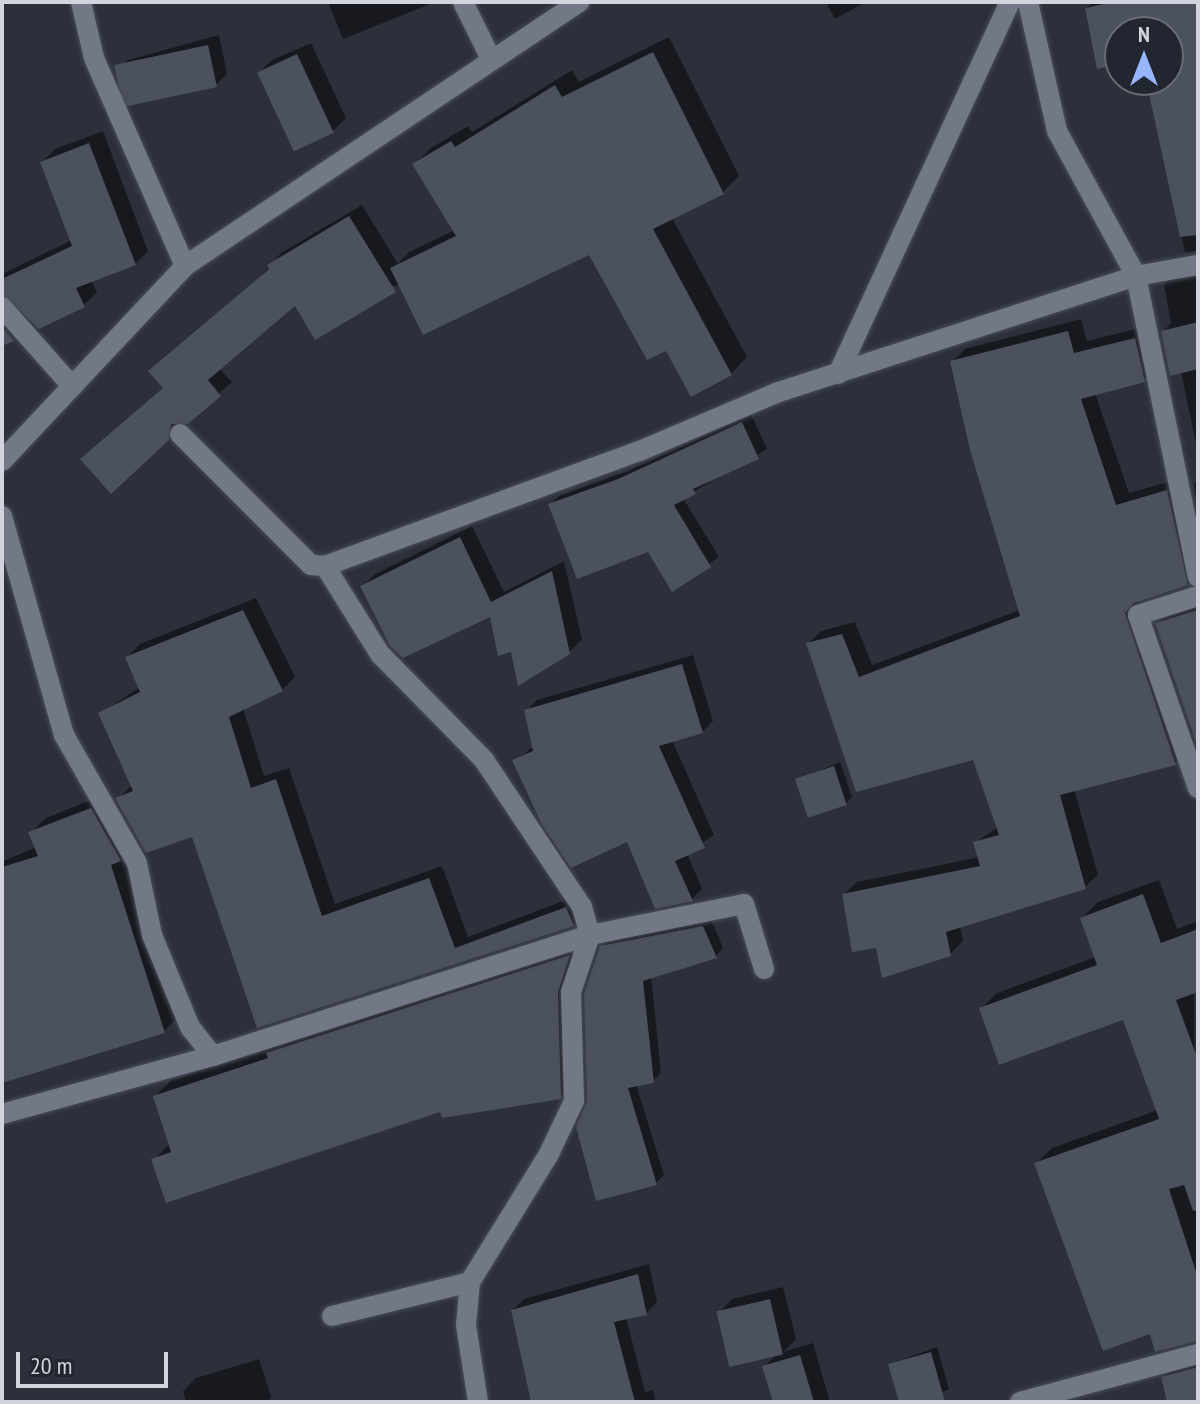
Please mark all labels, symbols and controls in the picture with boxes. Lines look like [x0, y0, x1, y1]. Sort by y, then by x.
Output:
north arrow [1104, 16, 1184, 96]
text: N [1138, 20, 1150, 48]
scale bar [20, 1336, 172, 1386]
text: 20 m [30, 1350, 72, 1381]

